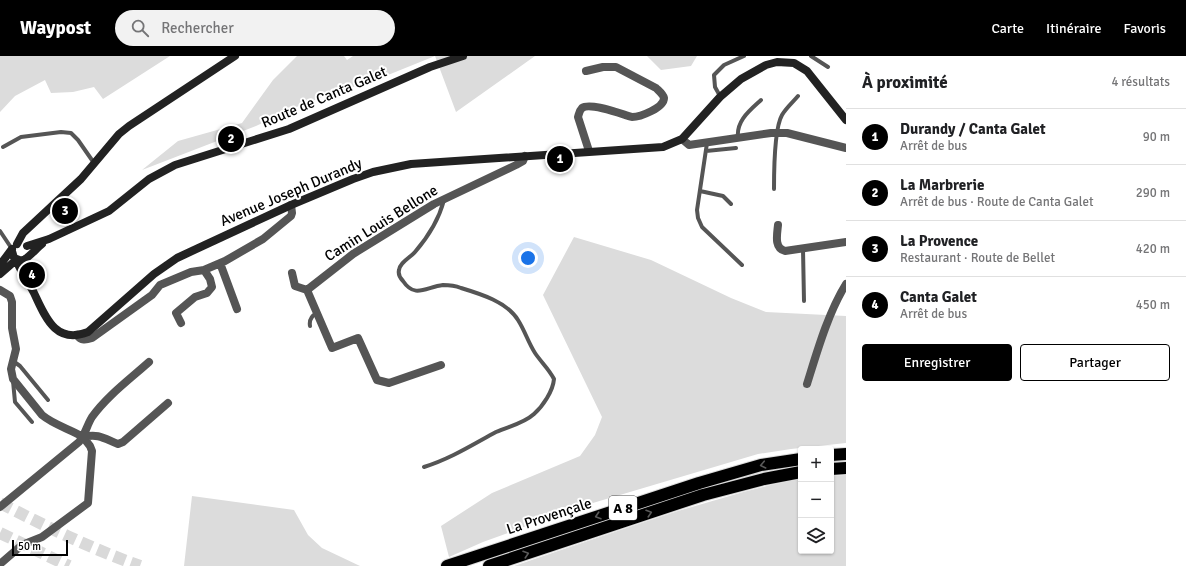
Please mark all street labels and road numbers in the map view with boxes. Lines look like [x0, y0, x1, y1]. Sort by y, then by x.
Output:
street label: Route de Canta Galet [259, 62, 389, 132]
street label: Avenue Joseph Durandy [217, 154, 365, 230]
street label: Camin Louis Bellone [321, 181, 441, 265]
street label: La Provençale [504, 494, 594, 538]
road number: A 8 [609, 496, 637, 520]

